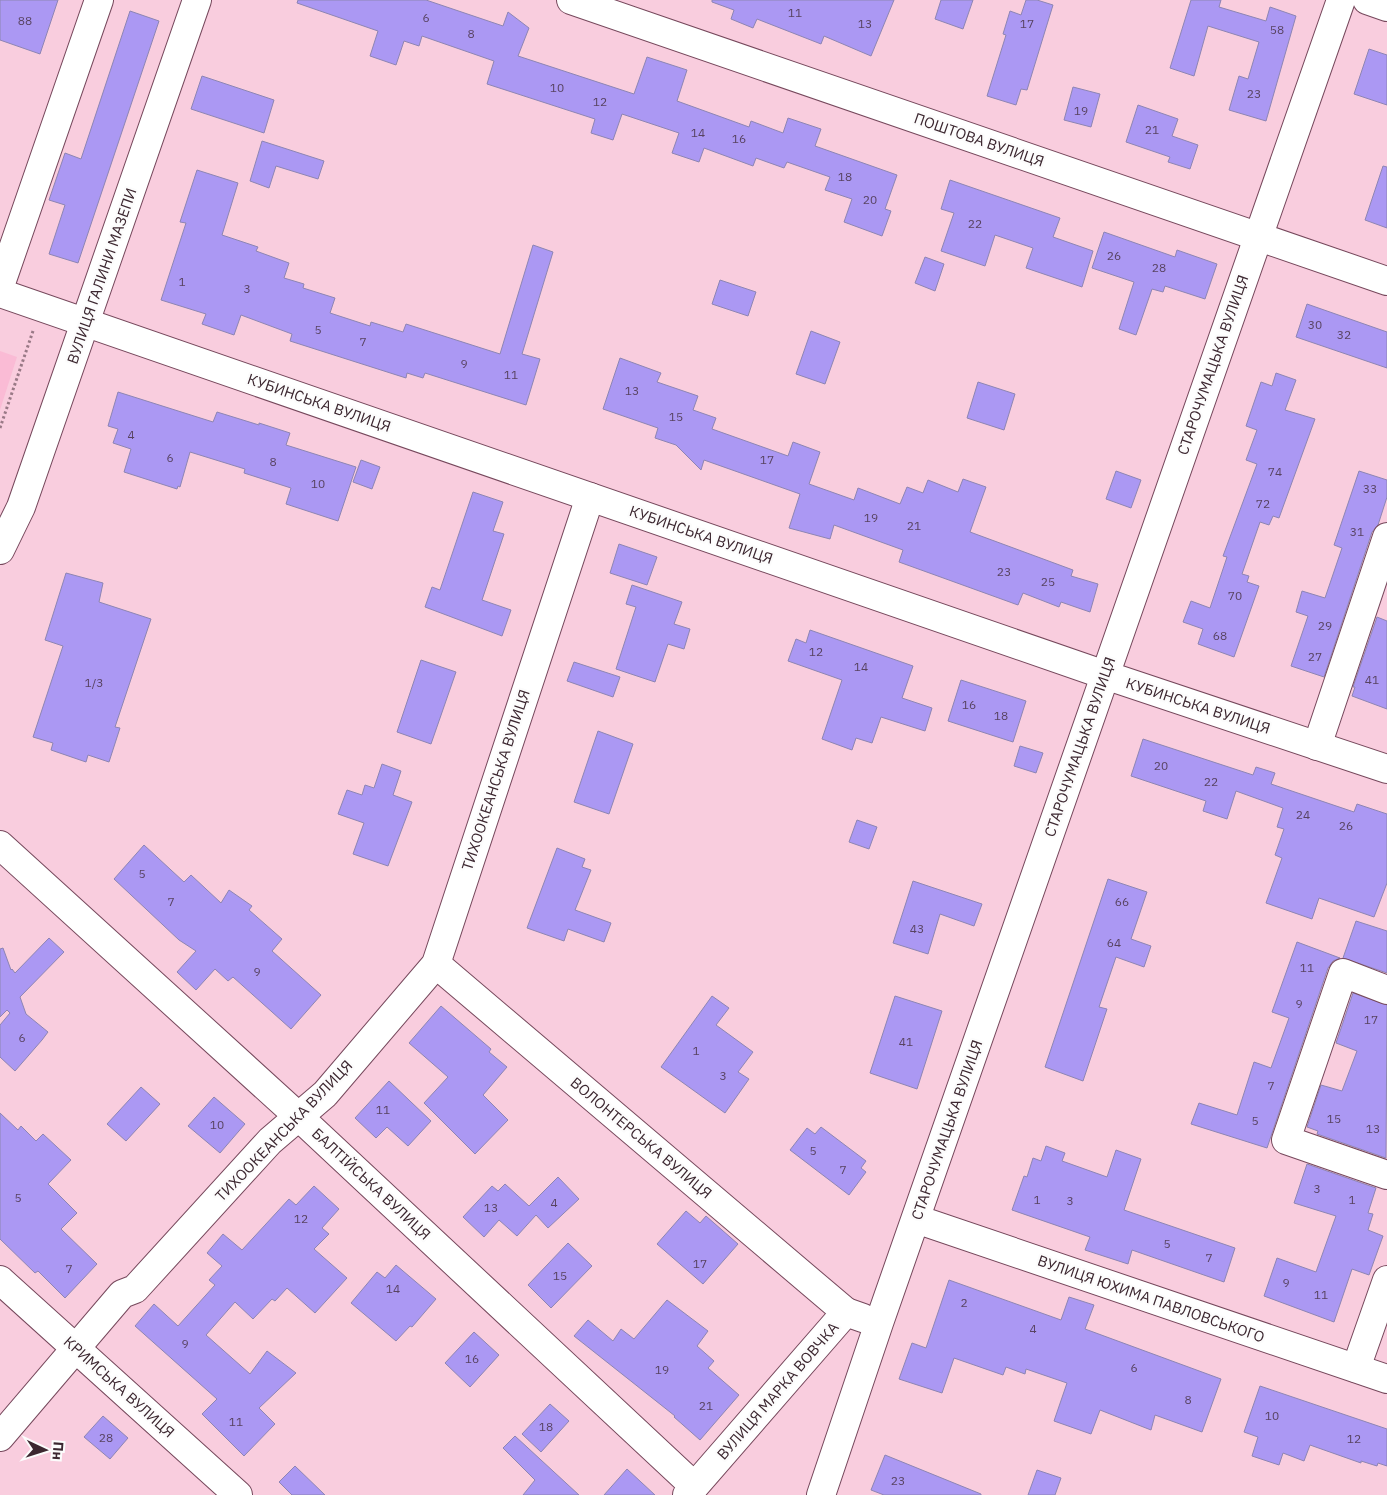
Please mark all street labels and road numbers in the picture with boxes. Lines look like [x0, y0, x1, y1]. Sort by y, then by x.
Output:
street label: ПОШТОВА ВУЛИЦЯ [912, 108, 1047, 171]
street label: ВУЛИЦЯ ГАЛИНИ МАЗЕПИ [62, 185, 141, 366]
street label: СТАРОЧУМАЦЬКА ВУЛИЦЯ [1173, 272, 1252, 457]
street label: КУБИНСЬКА ВУЛИЦЯ [245, 369, 393, 436]
street label: КУБИНСЬКА ВУЛИЦЯ [627, 501, 775, 568]
street label: СТАРОЧУМАЦЬКА ВУЛИЦЯ [1040, 654, 1119, 839]
street label: КУБИНСЬКА ВУЛИЦЯ [1124, 673, 1273, 738]
street label: ТИХООКЕАНСЬКА ВУЛИЦЯ [457, 687, 534, 873]
street label: СТАРОЧУМАЦЬКА ВУЛИЦЯ [907, 1037, 986, 1222]
street label: ТИХООКЕАНСЬКА ВУЛИЦЯ [211, 1056, 356, 1205]
street label: ВОЛОНТЕРСЬКА ВУЛИЦЯ [567, 1073, 716, 1202]
street label: БАЛТІЙСЬКА ВУЛИЦЯ [308, 1124, 435, 1244]
street label: ВУЛИЦЯ ЮХИМА ПАВЛОВСЬКОГО [1035, 1251, 1267, 1346]
street label: ВУЛИЦЯ МАРКА ВОВЧКА [713, 1318, 843, 1463]
street label: КРИМСЬКА ВУЛИЦЯ [60, 1332, 179, 1441]

